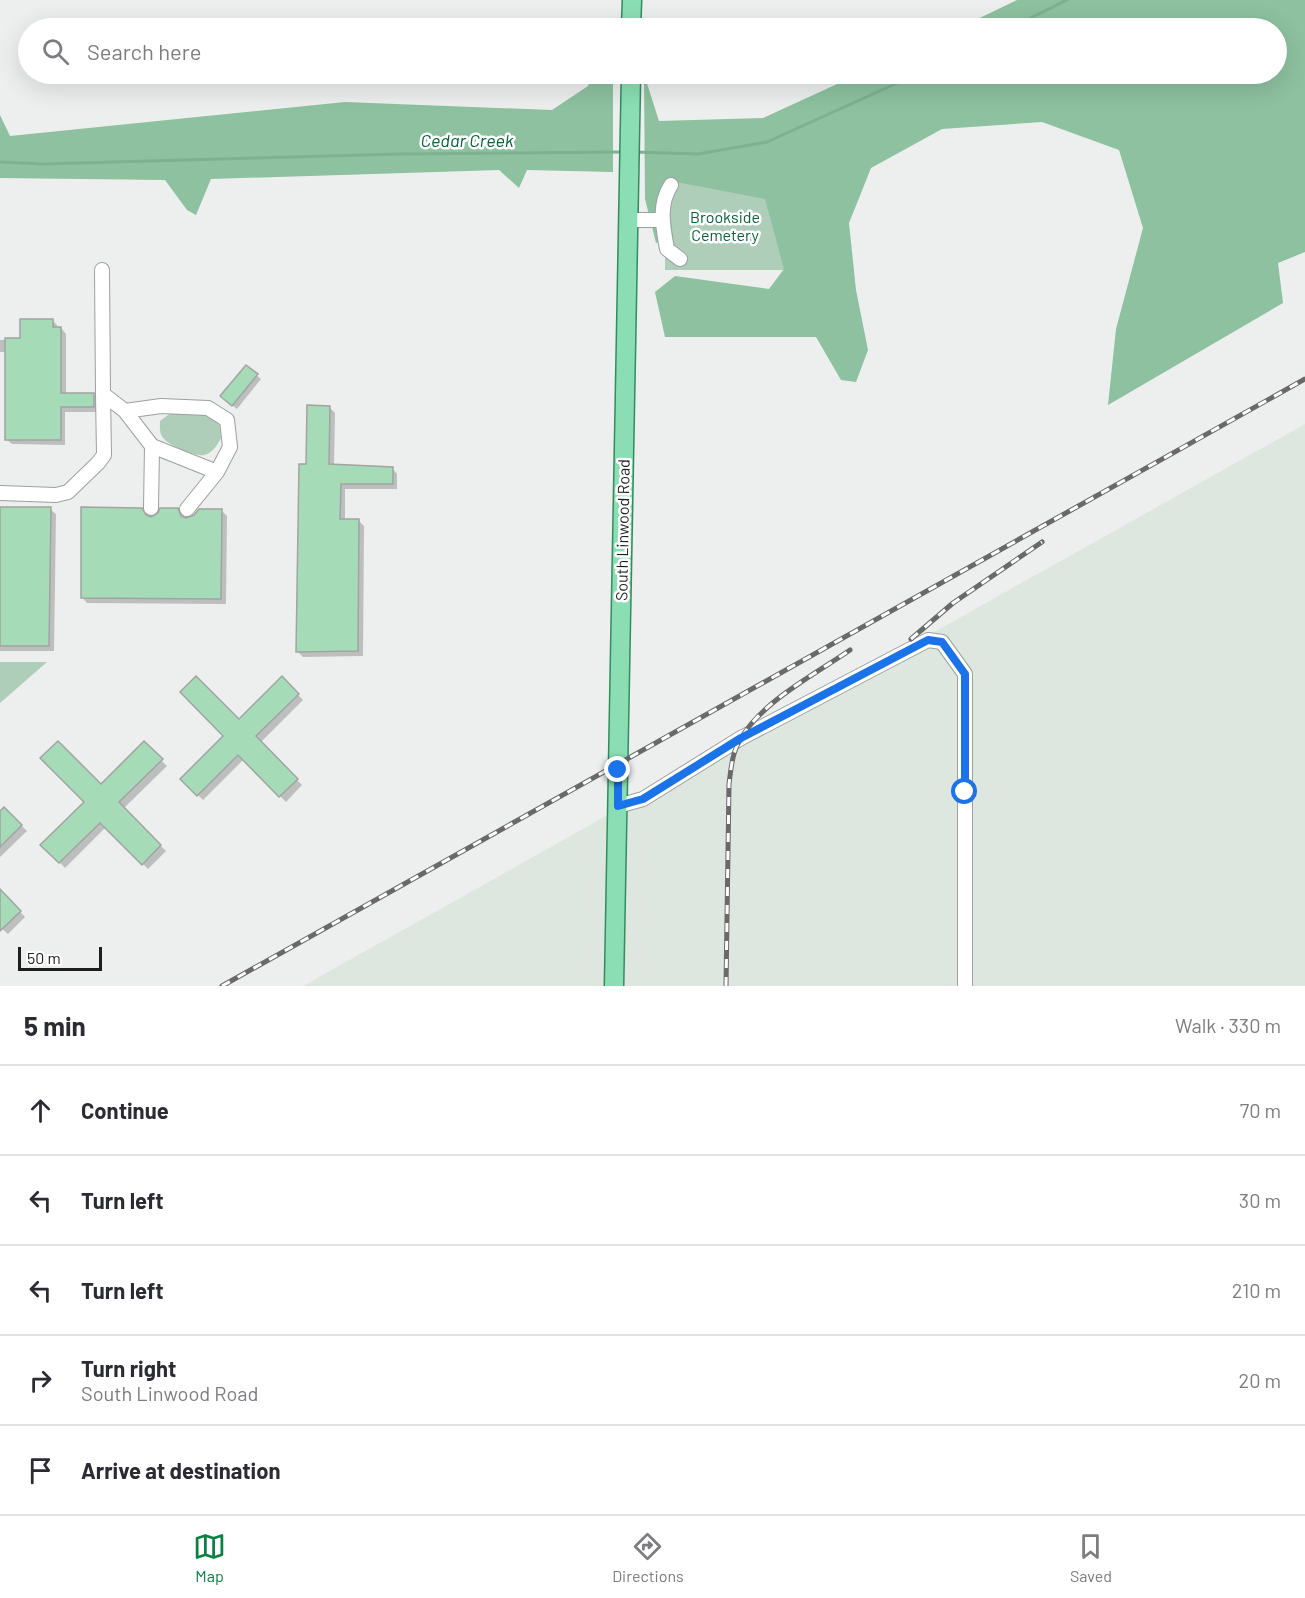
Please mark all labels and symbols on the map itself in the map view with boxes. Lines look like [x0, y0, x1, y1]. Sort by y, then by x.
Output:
water label: Cedar Creek [420, 129, 514, 151]
park label: Brookside Cemetery [690, 207, 760, 244]
street label: South Linwood Road [611, 459, 633, 601]
route end [604, 756, 630, 782]
route start [951, 778, 977, 804]
scale bar [18, 944, 102, 971]

